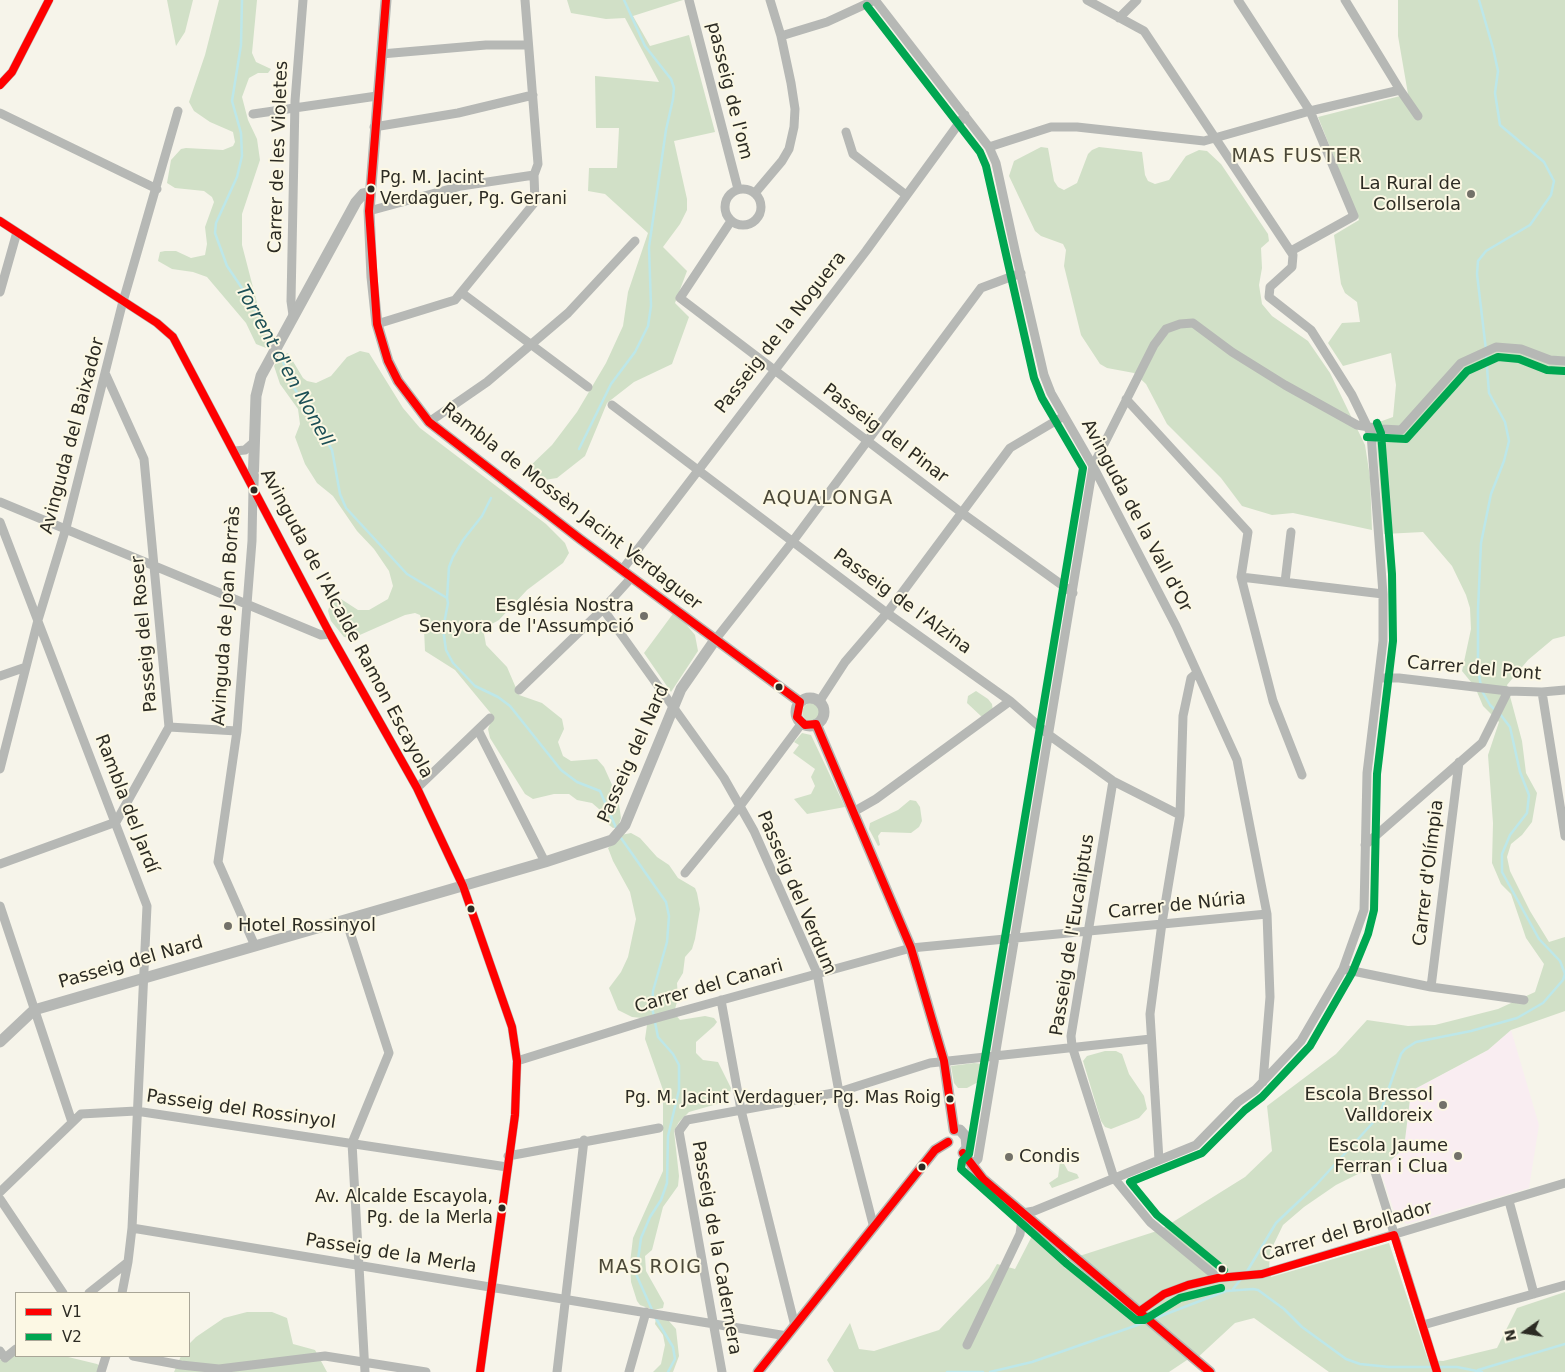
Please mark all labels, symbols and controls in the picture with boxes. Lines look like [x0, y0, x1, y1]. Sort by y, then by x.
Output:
street label: passeig de l'om [701, 20, 757, 162]
street label: Carrer de les Violetes [265, 60, 293, 254]
district label: MAS FUSTER [1230, 146, 1364, 168]
place label: Pg. M. Jacint Verdaguer, Pg. Gerani [380, 169, 567, 209]
place label: La Rural de Collserola [1359, 173, 1461, 215]
marker: Pg. M. Jacint Verdaguer, Pg. Gerani [366, 184, 376, 194]
marker: La Rural de Collserola [1465, 188, 1477, 200]
street label: Passeig de la Noguera [711, 248, 851, 418]
water label: Torrent d'en Nonell [230, 281, 338, 451]
street label: Avinguda del Baixador [36, 335, 110, 537]
street label: Passeig del Pinar [818, 380, 952, 488]
street label: Rambla de Mossèn Jacint Verdaguer [437, 399, 705, 615]
street label: Avinguda de la Vall d'Or [1076, 416, 1196, 616]
street label: Avinguda de l'Alcalde Ramon Escayola [255, 466, 437, 782]
unlabelled marker [249, 485, 259, 495]
district label: AQUALONGA [762, 488, 894, 510]
street label: Avinguda de Joan Borràs [209, 505, 245, 727]
street label: Passeig de l'Alzina [829, 545, 975, 659]
street label: Passeig del Roser [127, 555, 163, 713]
place label: Església Nostra Senyora de l'Assumpció [419, 595, 634, 638]
marker: Església Nostra Senyora de l'Assumpció [638, 610, 650, 622]
street label: Carrer del Pont [1406, 652, 1542, 686]
street label: Passeig del Nard [594, 681, 674, 827]
unlabelled marker [774, 682, 784, 692]
street label: Rambla del Jardí [90, 732, 162, 876]
street label: Carrer d'Olímpia [1409, 799, 1449, 947]
street label: Passeig del Verdum [752, 808, 840, 978]
street label: Passeig de l'Eucaliptus [1046, 832, 1100, 1038]
street label: Carrer de Núria [1107, 888, 1247, 924]
unlabelled marker [466, 904, 476, 914]
place label: Hotel Rossinyol [238, 915, 376, 937]
marker: Hotel Rossinyol [222, 920, 234, 932]
street label: Passeig del Nard [56, 932, 206, 994]
street label: Carrer del Canari [632, 955, 786, 1019]
place label: Escola Bressol Valldoreix [1304, 1084, 1433, 1126]
street label: Passeig del Rossinyol [145, 1086, 337, 1134]
place label: Pg. M. Jacint Verdaguer, Pg. Mas Roig [625, 1089, 941, 1109]
marker: Pg. M. Jacint Verdaguer, Pg. Mas Roig [945, 1094, 955, 1104]
marker: Escola Bressol Valldoreix [1437, 1099, 1449, 1111]
place label: Escola Jaume Ferran i Clua [1328, 1135, 1448, 1178]
street label: Passeig de la Cadernera [687, 1139, 745, 1357]
place label: Condis [1019, 1146, 1080, 1168]
marker: Escola Jaume Ferran i Clua [1452, 1150, 1464, 1162]
marker: Condis [1003, 1151, 1015, 1163]
unlabelled marker [917, 1162, 927, 1172]
place label: Av. Alcalde Escayola, Pg. de la Merla [315, 1188, 493, 1228]
street label: Carrer del Brollador [1259, 1197, 1435, 1267]
marker: Av. Alcalde Escayola, Pg. de la Merla [497, 1203, 507, 1213]
street label: Passeig de la Merla [304, 1230, 478, 1278]
district label: MAS ROIG [597, 1257, 703, 1279]
unlabelled marker [1217, 1264, 1227, 1274]
legend [15, 1292, 190, 1357]
text: V1 [62, 1303, 82, 1321]
north arrow [1500, 1307, 1550, 1357]
text: V2 [62, 1328, 82, 1346]
text: N [1501, 1328, 1519, 1343]

